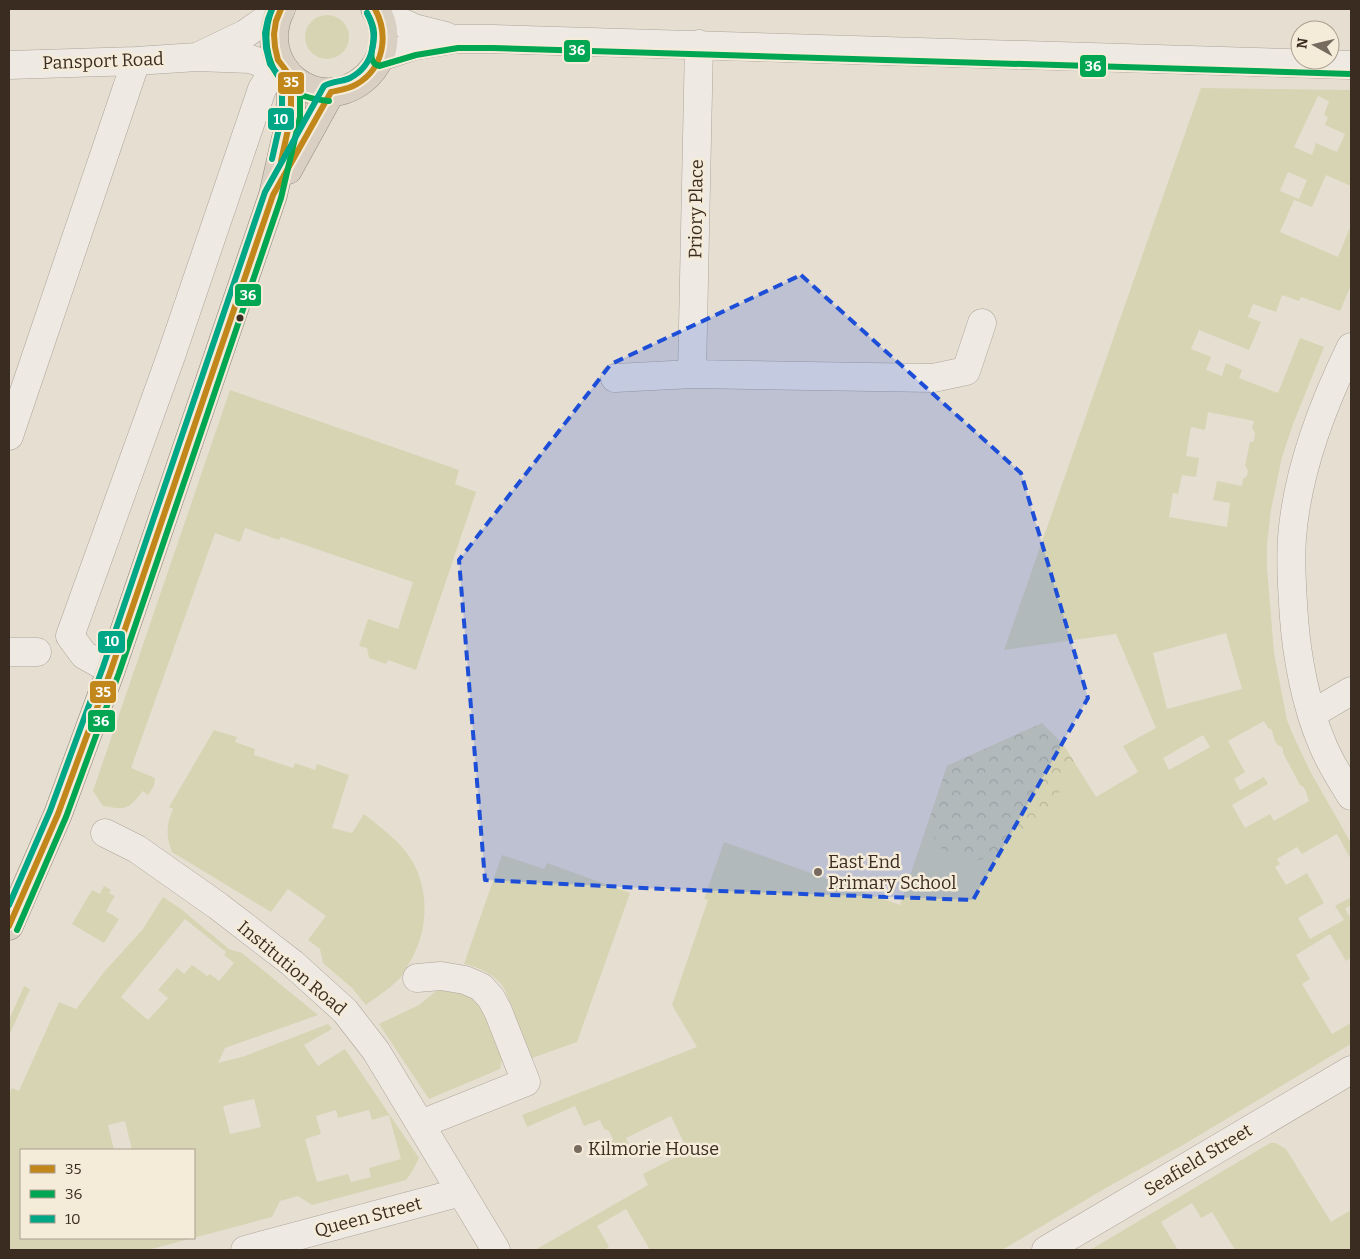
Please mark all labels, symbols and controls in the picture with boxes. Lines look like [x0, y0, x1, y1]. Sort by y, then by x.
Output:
north arrow [1290, 20, 1340, 70]
text: N [1293, 37, 1312, 50]
line badge: 36 [563, 39, 591, 63]
text: 36 [569, 42, 585, 59]
street label: Pansport Road [42, 48, 164, 74]
line badge: 36 [1079, 54, 1107, 78]
text: 36 [1085, 58, 1101, 75]
line badge: 35 [277, 71, 305, 95]
text: 35 [283, 74, 299, 91]
line badge: 10 [267, 107, 295, 131]
text: 10 [274, 111, 289, 128]
street label: Priory Place [684, 159, 708, 259]
line badge: 36 [234, 283, 262, 307]
text: 36 [240, 287, 256, 304]
unlabelled marker [235, 313, 245, 323]
line badge: 10 [97, 630, 126, 654]
text: 10 [105, 633, 120, 650]
line badge: 35 [89, 680, 117, 704]
text: 35 [95, 684, 111, 701]
line badge: 36 [87, 709, 116, 733]
text: 36 [93, 713, 109, 730]
place label: East End Primary School [828, 851, 957, 894]
marker: East End Primary School [812, 866, 824, 878]
street label: Institution Road [233, 916, 351, 1020]
street label: Seafield Street [1140, 1119, 1256, 1201]
place label: Kilmorie House [588, 1138, 719, 1160]
marker: Kilmorie House [572, 1143, 584, 1155]
legend [20, 1149, 195, 1239]
text: 35 [65, 1160, 82, 1178]
text: 36 [65, 1185, 83, 1203]
street label: Queen Street [312, 1192, 424, 1242]
text: 10 [65, 1210, 81, 1228]

